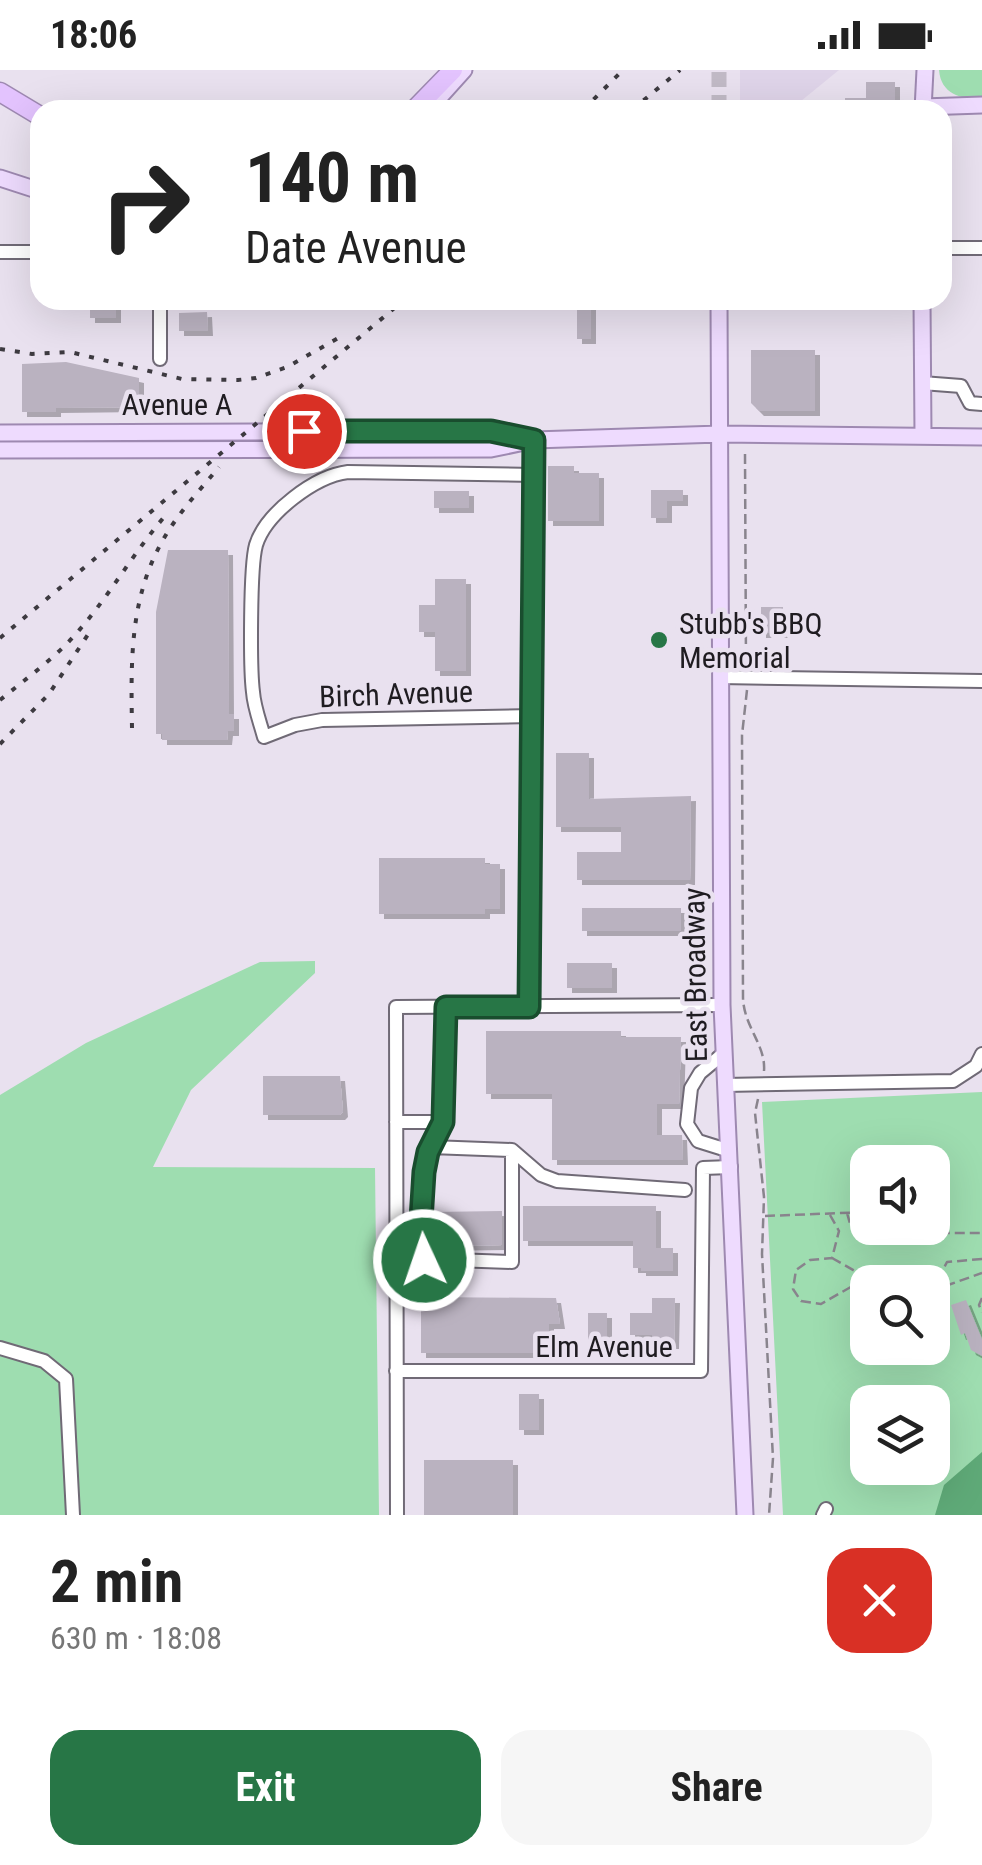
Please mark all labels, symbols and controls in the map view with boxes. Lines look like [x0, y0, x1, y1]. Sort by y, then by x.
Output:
text: 18:06 [50, 13, 137, 57]
text: 140 m [245, 137, 419, 219]
icon: right [80, 140, 210, 270]
text: Date Avenue [245, 221, 467, 274]
street label: Avenue A [122, 387, 232, 422]
pin [262, 389, 347, 474]
icon: arrive [277, 404, 332, 459]
place label: Stubb's BBQ Memorial [679, 606, 823, 675]
marker: Stubb's BBQ Memorial [648, 629, 670, 651]
street label: Birch Avenue [319, 674, 473, 714]
street label: East Broadway [676, 888, 714, 1062]
map controls [850, 1145, 950, 1485]
button: sound [850, 1145, 950, 1245]
position arrow [372, 1208, 476, 1312]
button: search [850, 1265, 950, 1365]
street label: Elm Avenue [535, 1329, 673, 1364]
button: layers [850, 1385, 950, 1485]
text: 2 min [50, 1546, 183, 1617]
button: close [827, 1548, 932, 1653]
text: 630 m · 18:08 [50, 1619, 222, 1657]
button: Exit [50, 1730, 481, 1845]
button: Share [501, 1730, 932, 1845]

